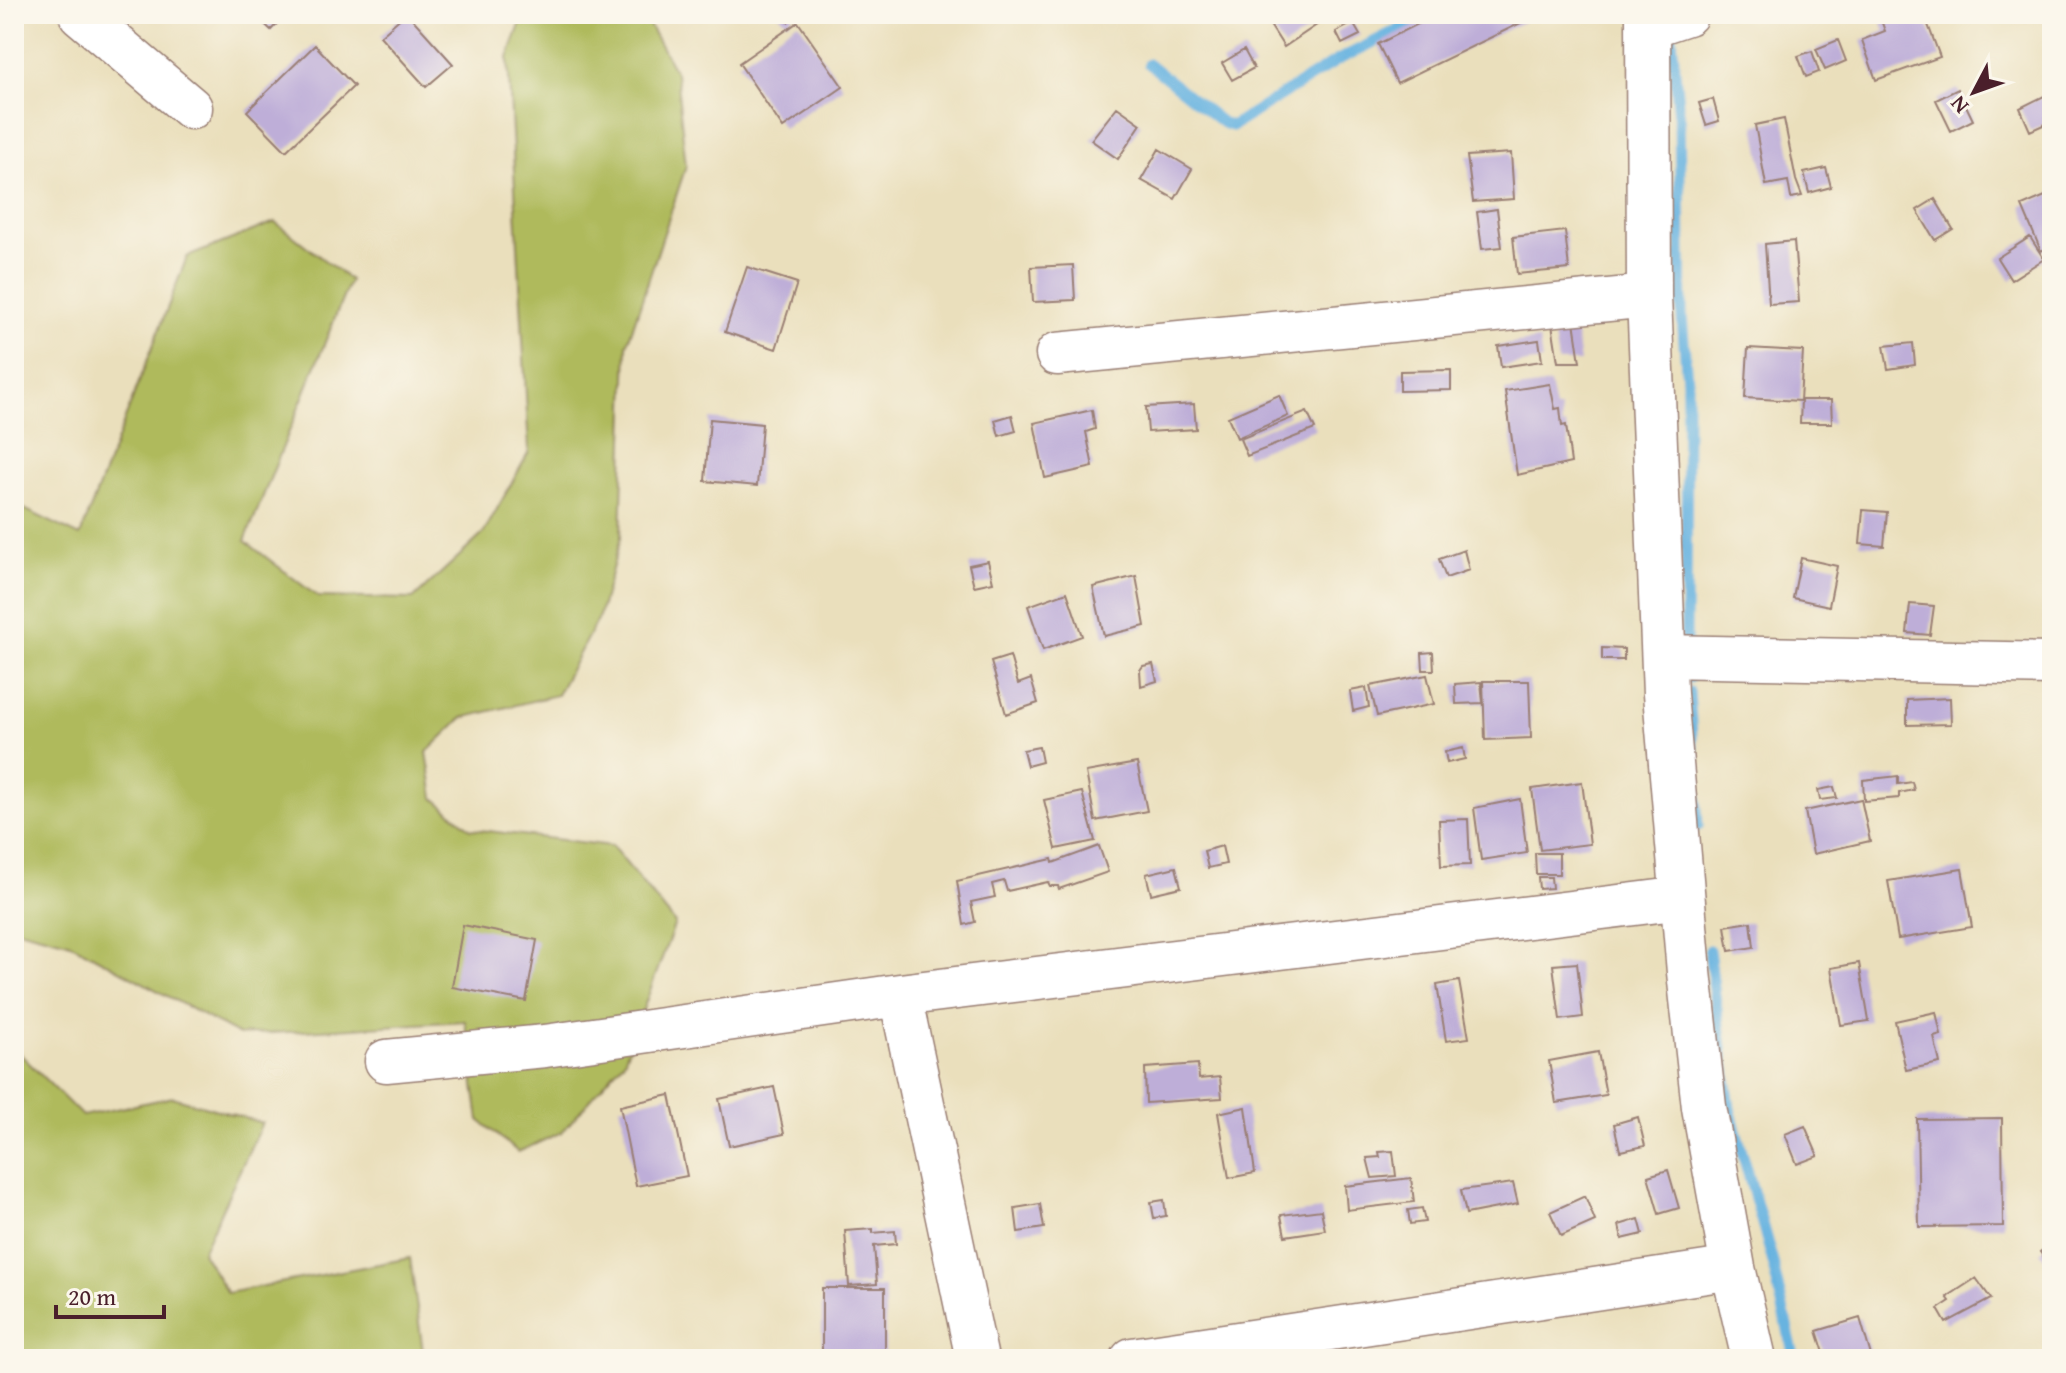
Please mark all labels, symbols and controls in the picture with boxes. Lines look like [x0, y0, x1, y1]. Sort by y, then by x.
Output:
north arrow [1934, 52, 2014, 132]
text: N [1942, 89, 1976, 121]
scale bar [56, 1269, 164, 1319]
text: 20 m [68, 1279, 116, 1314]

